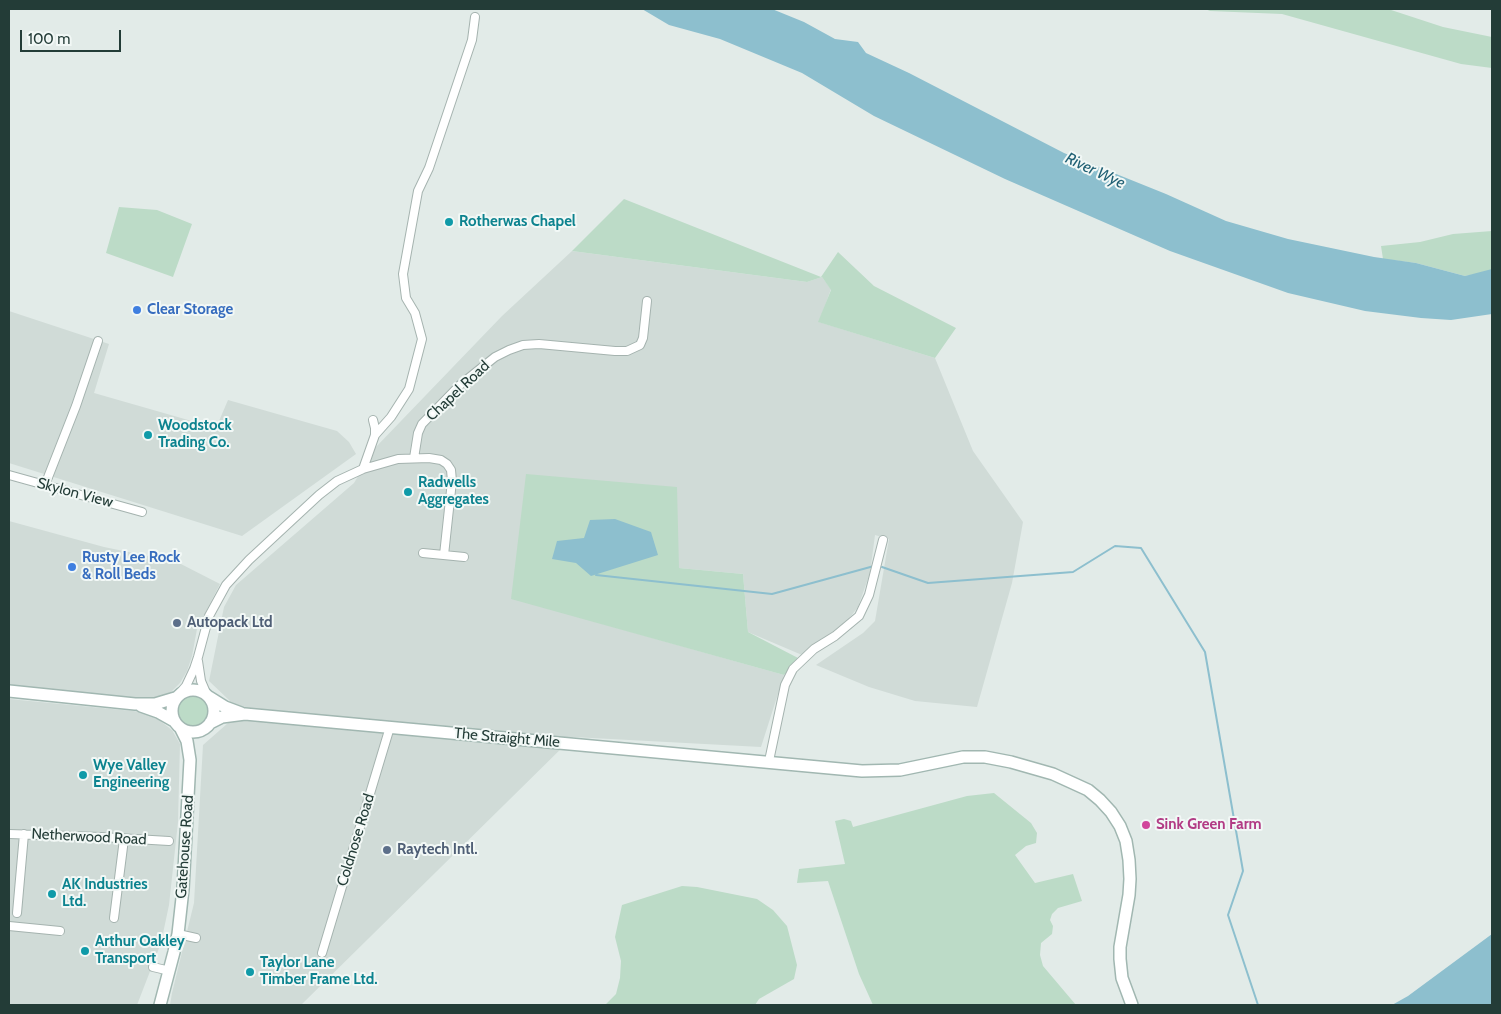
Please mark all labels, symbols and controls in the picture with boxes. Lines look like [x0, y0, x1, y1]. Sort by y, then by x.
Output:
scale bar [22, 20, 124, 52]
text: 100 m [28, 30, 70, 48]
water label: River Wye [1062, 149, 1128, 193]
place label: Rotherwas Chapel [459, 213, 576, 231]
marker: Rotherwas Chapel [443, 216, 455, 228]
place label: Clear Storage [147, 301, 233, 319]
marker: Clear Storage [131, 304, 143, 316]
street label: Chapel Road [423, 357, 493, 425]
place label: Woodstock Trading Co. [158, 417, 232, 452]
marker: Woodstock Trading Co. [142, 429, 154, 441]
street label: Skylon View [35, 474, 115, 512]
place label: Radwells Aggregates [418, 474, 489, 509]
marker: Radwells Aggregates [402, 486, 414, 498]
place label: Rusty Lee Rock & Roll Beds [82, 549, 180, 584]
marker: Rusty Lee Rock & Roll Beds [66, 561, 78, 573]
place label: Autopack Ltd [187, 614, 273, 632]
marker: Autopack Ltd [171, 617, 183, 629]
street label: The Straight Mile [453, 724, 561, 752]
place label: Wye Valley Engineering [93, 757, 169, 792]
marker: Wye Valley Engineering [77, 769, 89, 781]
street label: Coldnose Road [333, 792, 379, 888]
street label: Gatehouse Road [172, 795, 198, 899]
place label: Sink Green Farm [1156, 816, 1262, 834]
marker: Sink Green Farm [1140, 819, 1152, 831]
street label: Netherwood Road [31, 825, 147, 849]
place label: Raytech Intl. [397, 841, 478, 859]
marker: Raytech Intl. [381, 844, 393, 856]
place label: AK Industries Ltd. [62, 876, 147, 911]
marker: AK Industries Ltd. [46, 888, 58, 900]
place label: Arthur Oakley Transport [95, 933, 185, 968]
marker: Arthur Oakley Transport [79, 945, 91, 957]
place label: Taylor Lane Timber Frame Ltd. [260, 954, 378, 989]
marker: Taylor Lane Timber Frame Ltd. [244, 966, 256, 978]

